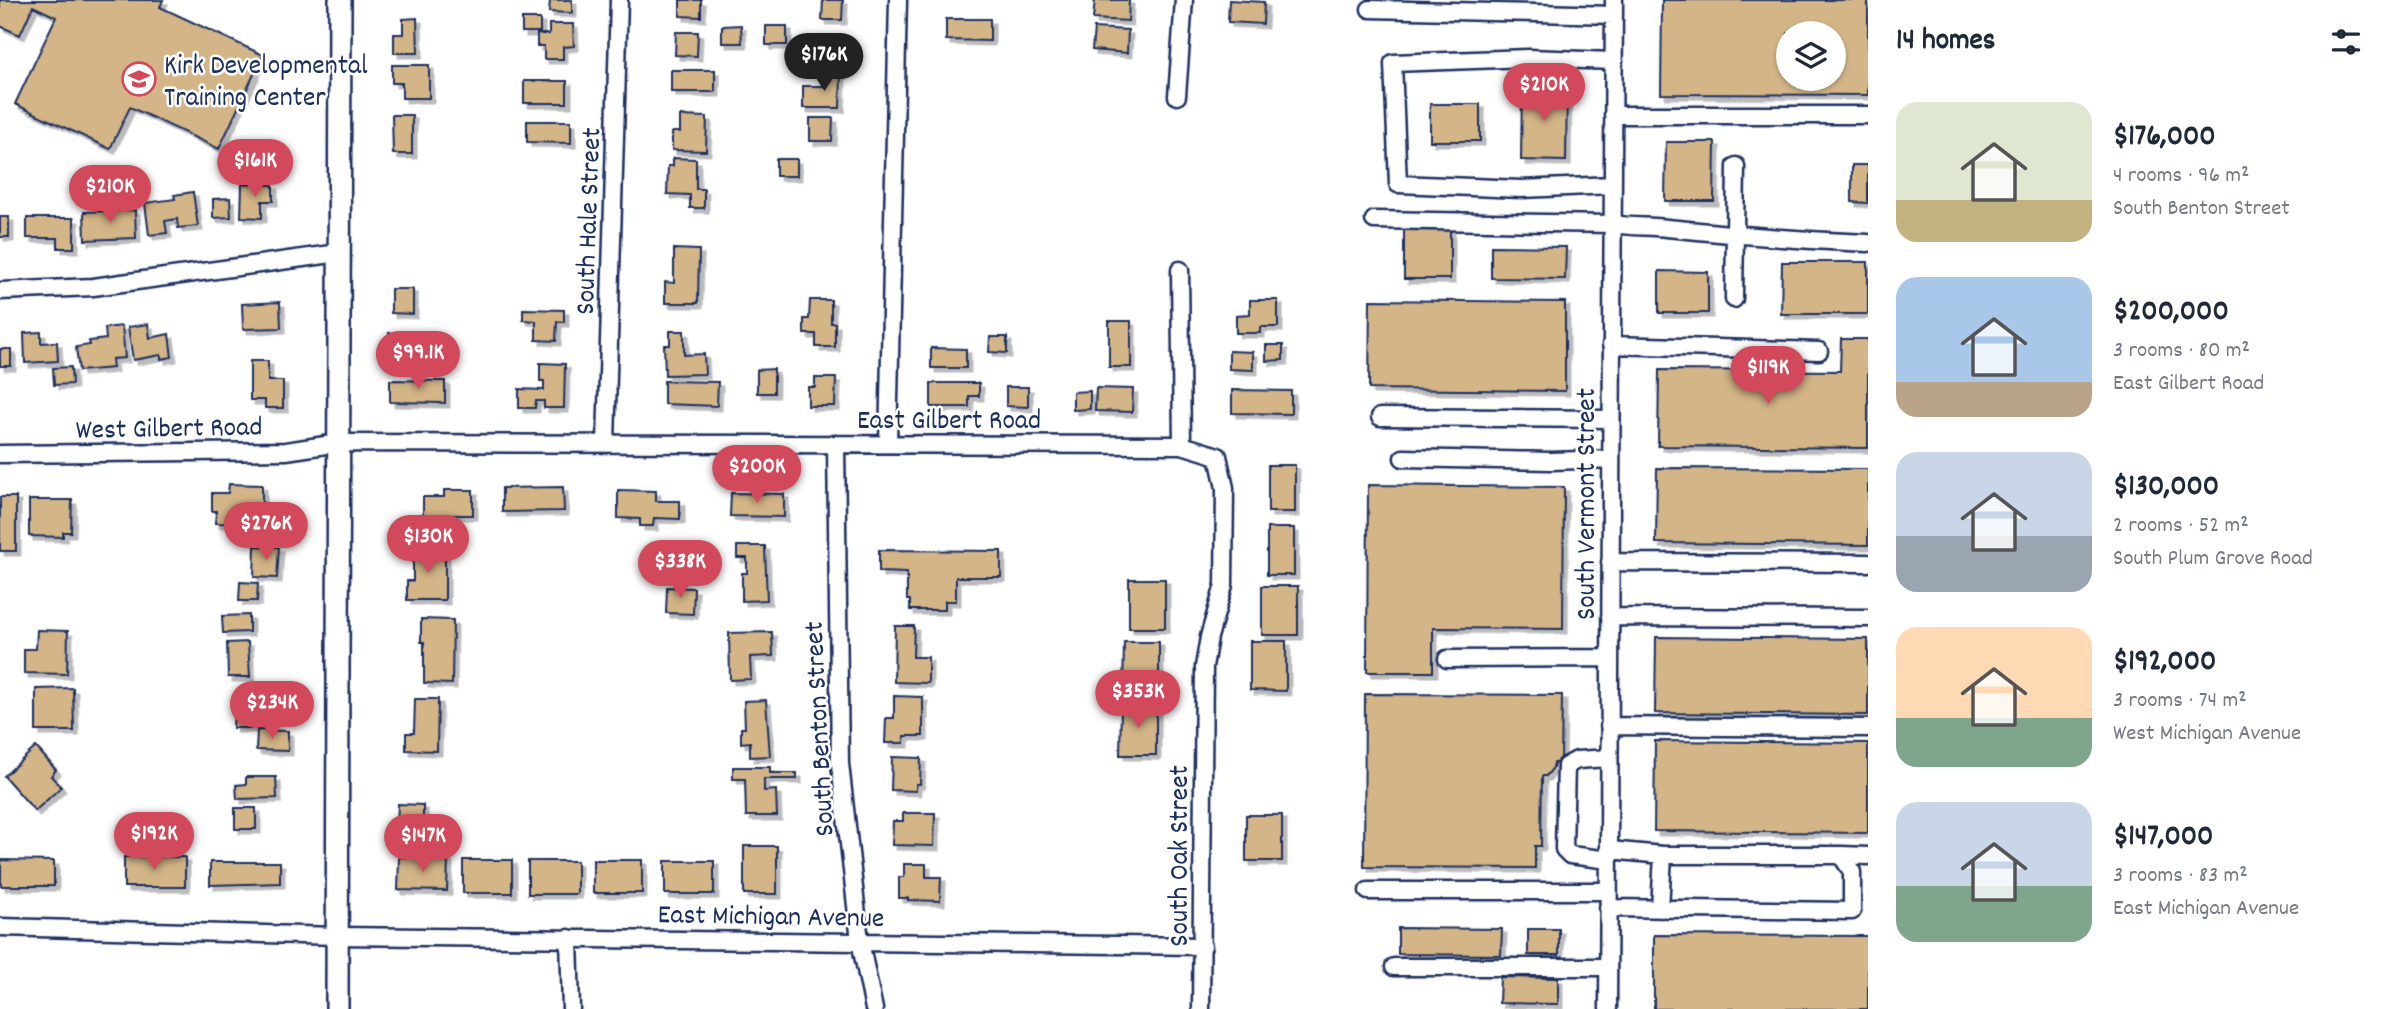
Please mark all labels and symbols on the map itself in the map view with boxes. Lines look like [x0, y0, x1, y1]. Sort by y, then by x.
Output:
pin: $176K [775, 34, 873, 93]
place label: Kirk Developmental Training Center [164, 48, 368, 120]
school or university icon: Kirk Developmental Training Center [120, 60, 158, 98]
pin: $210K [1495, 64, 1593, 123]
street label: South Hale Street [568, 127, 614, 315]
pin: $161K [206, 140, 304, 199]
pin: $210K [61, 166, 159, 225]
pin: $99.1K [361, 332, 475, 391]
pin: $119K [1719, 346, 1817, 406]
street label: South Vermont Street [1569, 388, 1609, 620]
street label: East Gilbert Road [857, 403, 1041, 443]
street label: West Gilbert Road [75, 409, 263, 453]
pin: $200K [708, 446, 806, 505]
pin: $276K [217, 503, 315, 562]
pin: $130K [379, 516, 477, 575]
pin: $338K [631, 540, 729, 600]
street label: South Benton Street [796, 620, 848, 837]
pin: $353K [1089, 670, 1187, 730]
pin: $234K [223, 682, 321, 741]
street label: South Oak Street [1162, 765, 1202, 947]
pin: $192K [105, 812, 203, 872]
pin: $147K [374, 814, 472, 874]
street label: East Michigan Avenue [657, 897, 884, 941]

